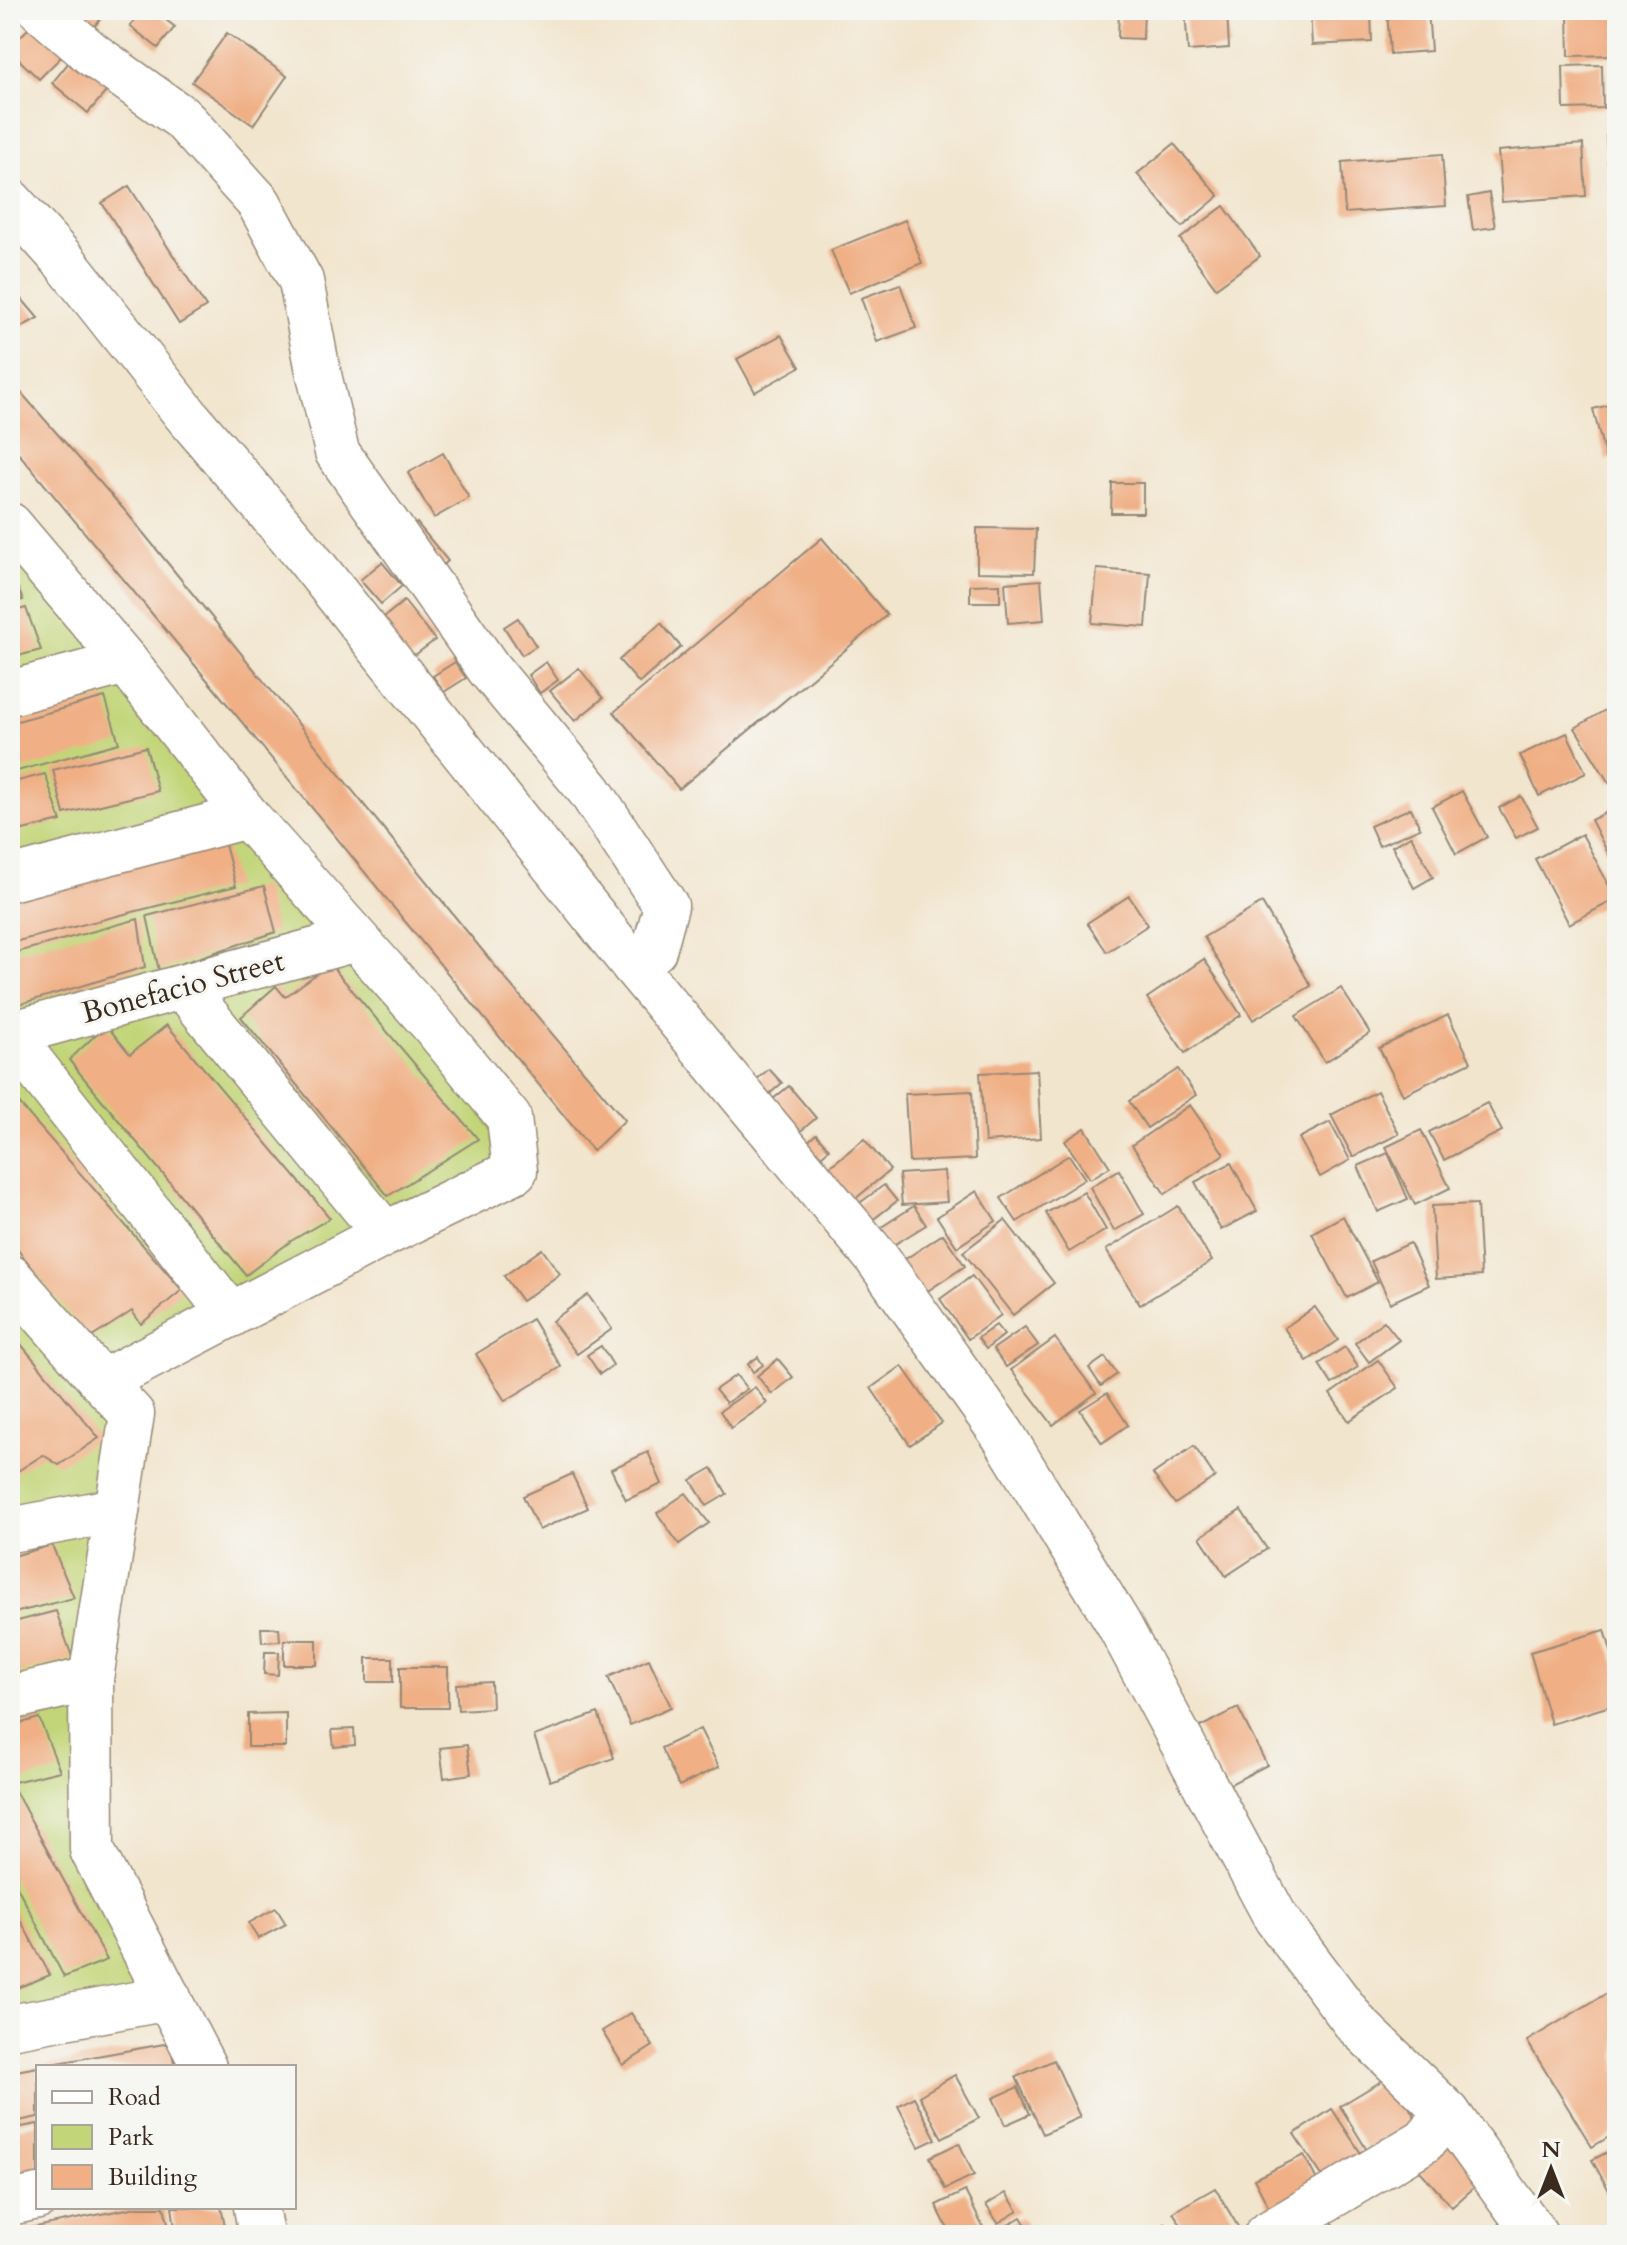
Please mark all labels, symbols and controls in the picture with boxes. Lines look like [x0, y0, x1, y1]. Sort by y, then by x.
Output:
street label: Bonefacio Street [77, 940, 289, 1034]
legend [36, 2065, 296, 2209]
text: Road [108, 2081, 161, 2114]
text: Park [108, 2121, 154, 2154]
north arrow [1511, 2129, 1591, 2209]
text: N [1541, 2135, 1561, 2165]
text: Building [108, 2161, 198, 2194]

